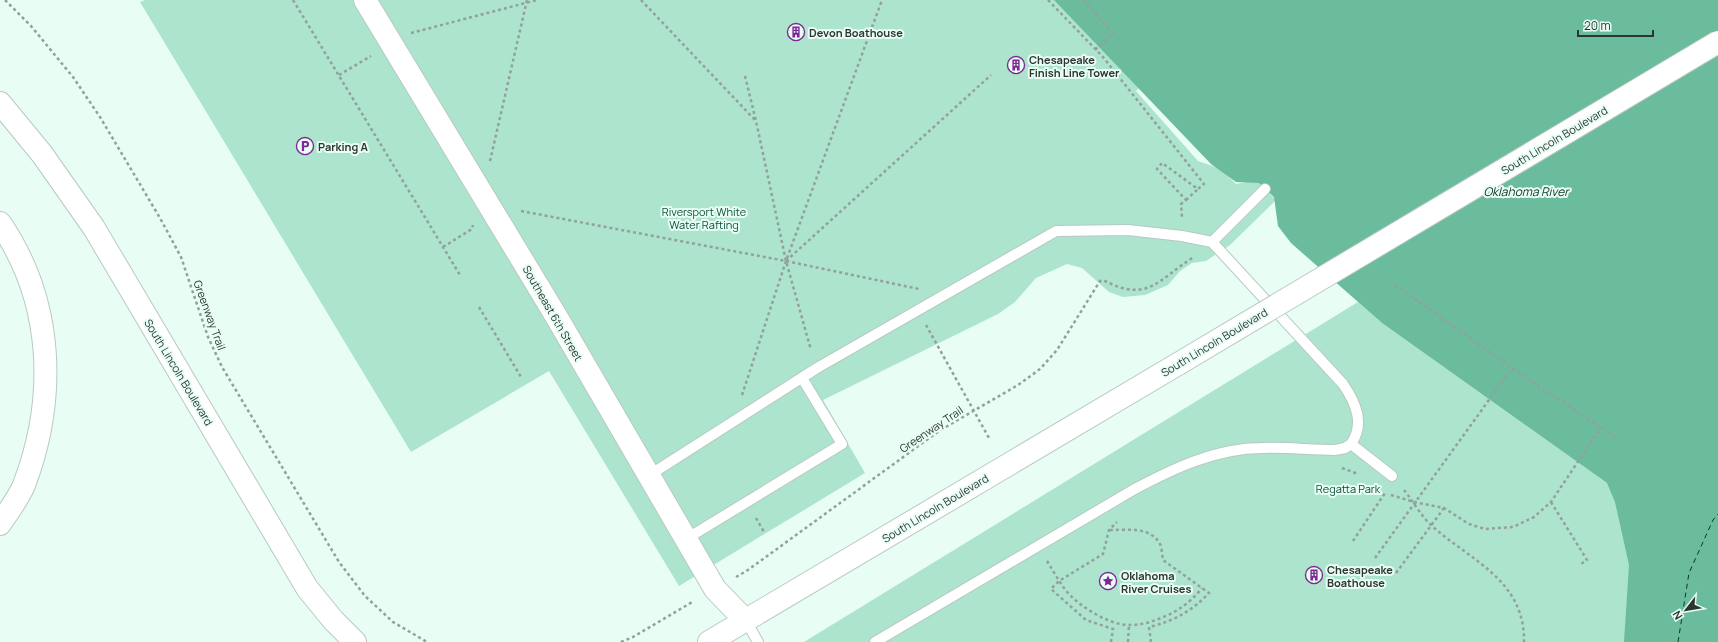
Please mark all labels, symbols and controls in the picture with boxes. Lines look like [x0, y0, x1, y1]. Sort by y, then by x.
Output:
scale bar [1578, 12, 1653, 38]
text: 20 m [1584, 17, 1611, 34]
building icon: Devon Boathouse [786, 22, 806, 42]
place label: Devon Boathouse [809, 25, 903, 40]
place label: Chesapeake Finish Line Tower [1029, 52, 1120, 80]
building icon: Chesapeake Finish Line Tower [1006, 55, 1026, 75]
street label: South Lincoln Boulevard [1498, 102, 1610, 178]
parking icon: Parking A [295, 136, 315, 156]
place label: Parking A [318, 139, 368, 154]
water label: Oklahoma River [1483, 183, 1570, 200]
park label: Riversport White Water Rafting [662, 204, 747, 232]
street label: Southeast 6th Street [520, 263, 586, 363]
street label: Greenway Trail [190, 278, 230, 352]
street label: South Lincoln Boulevard [1158, 304, 1270, 380]
street label: South Lincoln Boulevard [141, 316, 217, 428]
street label: Greenway Trail [896, 402, 966, 456]
street label: South Lincoln Boulevard [879, 470, 991, 546]
park label: Regatta Park [1316, 481, 1381, 496]
place label: Chesapeake Boathouse [1327, 562, 1393, 590]
building icon: Chesapeake Boathouse [1304, 565, 1324, 585]
place label: Oklahoma River Cruises [1121, 568, 1191, 596]
place icon: Oklahoma River Cruises [1098, 571, 1118, 591]
north arrow [1666, 590, 1706, 630]
text: N [1668, 608, 1685, 623]

